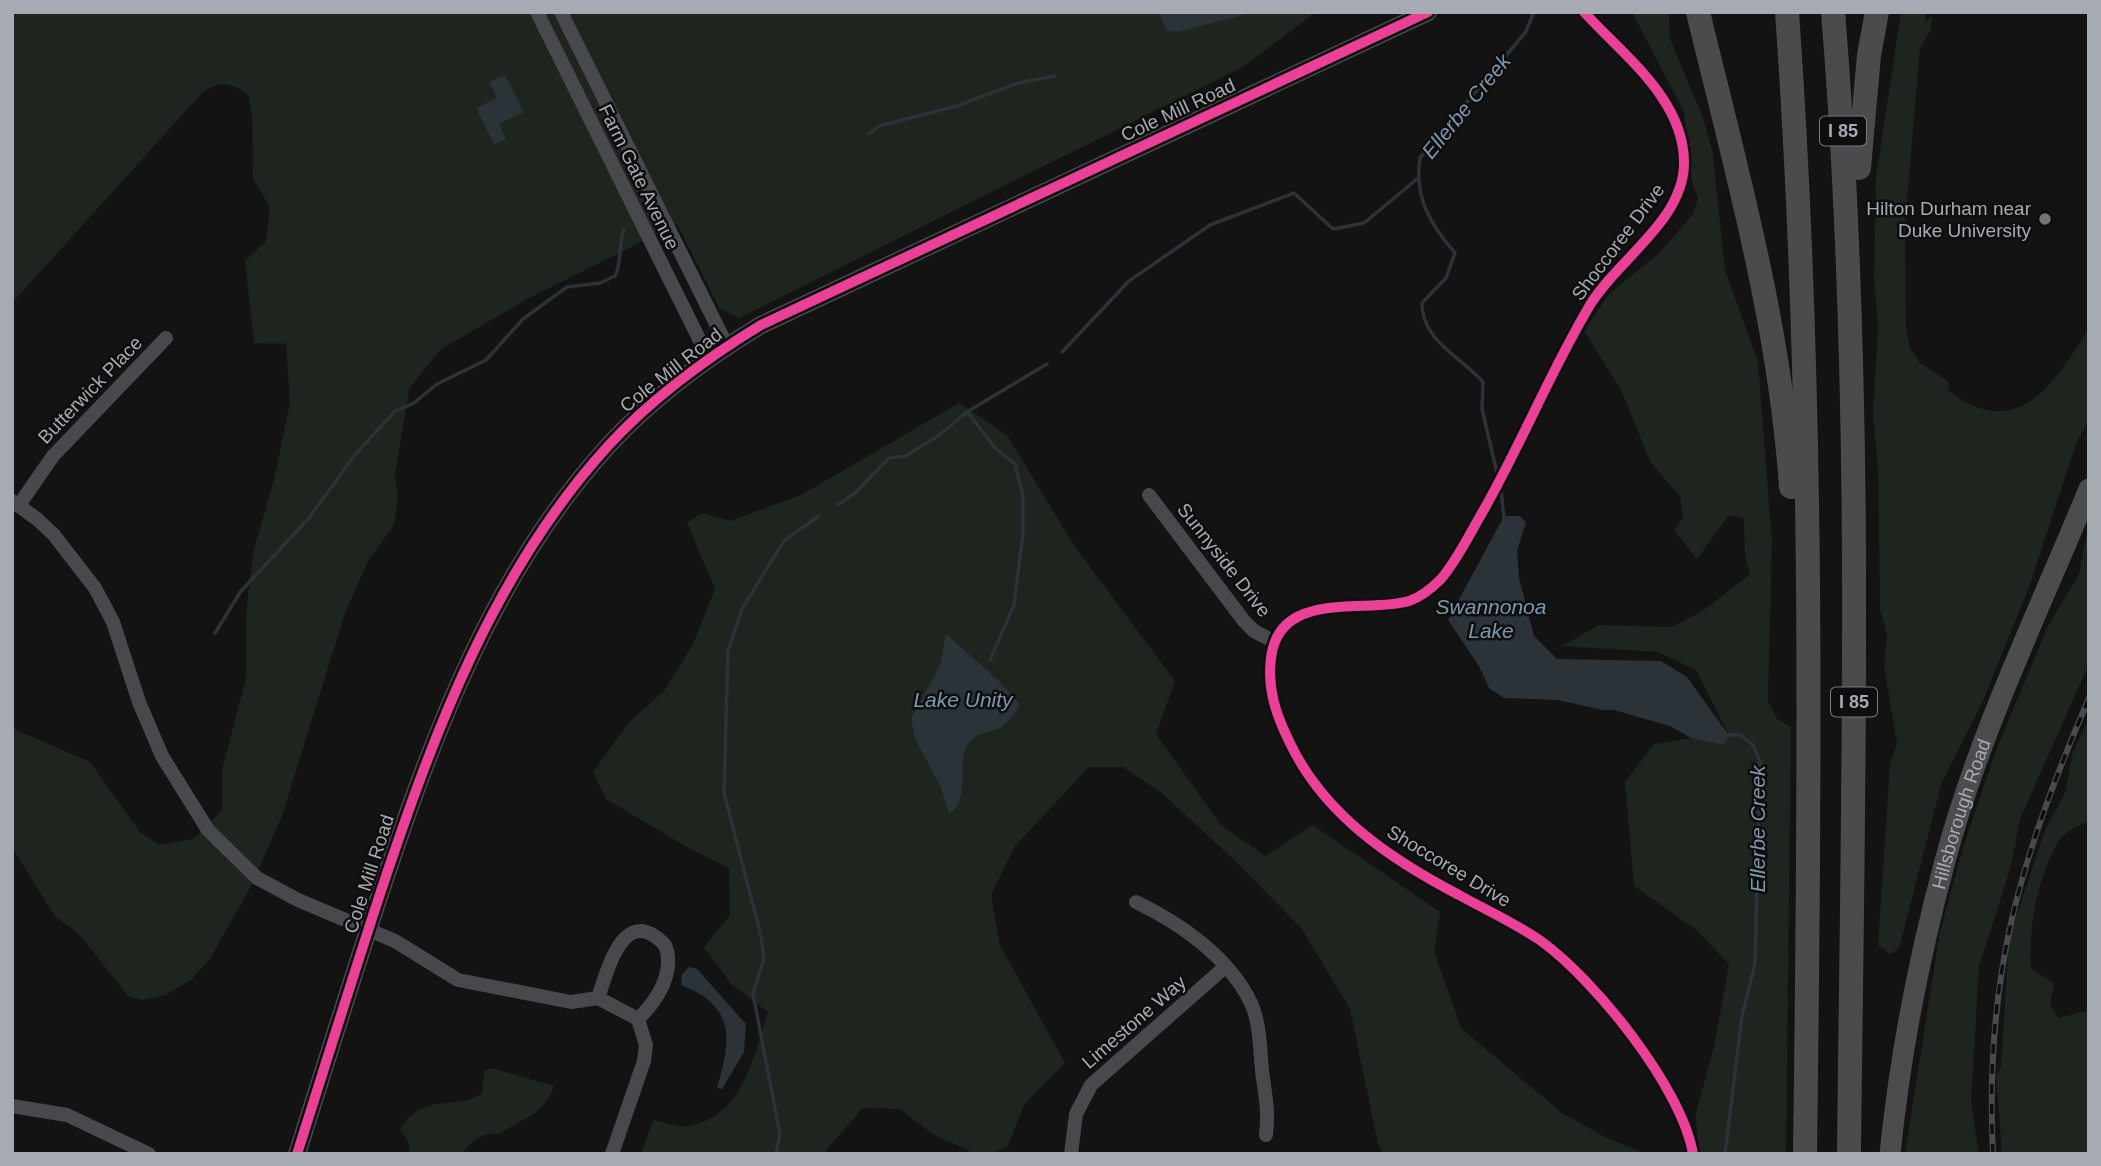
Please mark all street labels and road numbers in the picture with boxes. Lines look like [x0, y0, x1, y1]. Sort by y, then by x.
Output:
street label: Cole Mill Road [1118, 74, 1238, 146]
street label: Farm Gate Avenue [595, 101, 683, 253]
road number: I 85 [1820, 116, 1866, 146]
street label: Shoccoree Drive [1567, 180, 1669, 304]
street label: Cole Mill Road [616, 324, 726, 416]
street label: Butterwick Place [34, 332, 146, 448]
street label: Sunnyside Drive [1173, 499, 1275, 621]
road number: I 85 [1831, 688, 1877, 716]
street label: Hillsborough Road [1928, 736, 1994, 891]
street label: Cole Mill Road [340, 812, 398, 936]
street label: Shoccoree Drive [1383, 821, 1515, 911]
street label: Limestone Way [1078, 971, 1190, 1073]

